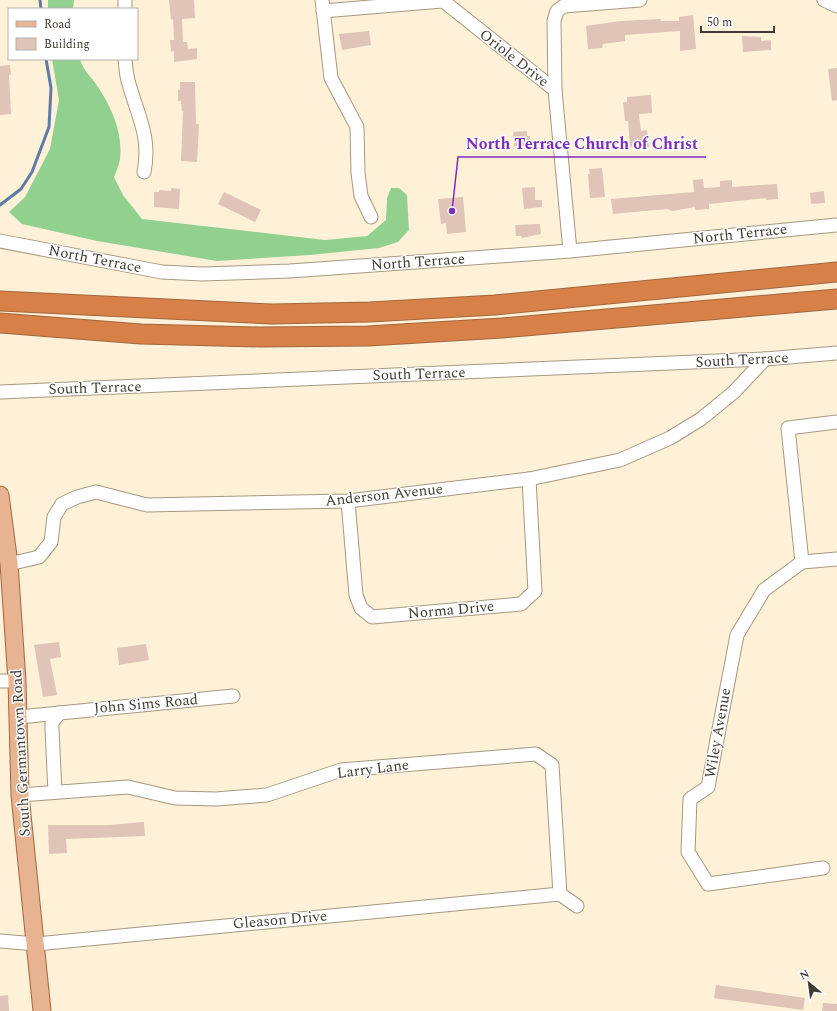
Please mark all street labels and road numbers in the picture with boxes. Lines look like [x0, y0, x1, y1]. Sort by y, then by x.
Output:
street label: Oriole Drive [474, 23, 554, 93]
street label: North Terrace [692, 218, 788, 250]
street label: North Terrace [47, 239, 143, 279]
street label: North Terrace [370, 247, 466, 277]
street label: South Terrace [695, 346, 789, 374]
street label: South Terrace [372, 361, 466, 387]
street label: South Terrace [48, 375, 142, 401]
street label: Anderson Avenue [324, 477, 444, 513]
street label: Norma Drive [407, 595, 495, 625]
street label: South Germantown Road [5, 669, 37, 837]
street label: Wiley Avenue [699, 686, 737, 780]
street label: John Sims Road [93, 688, 199, 720]
street label: Larry Lane [336, 753, 410, 785]
street label: Gleason Drive [232, 904, 328, 936]

